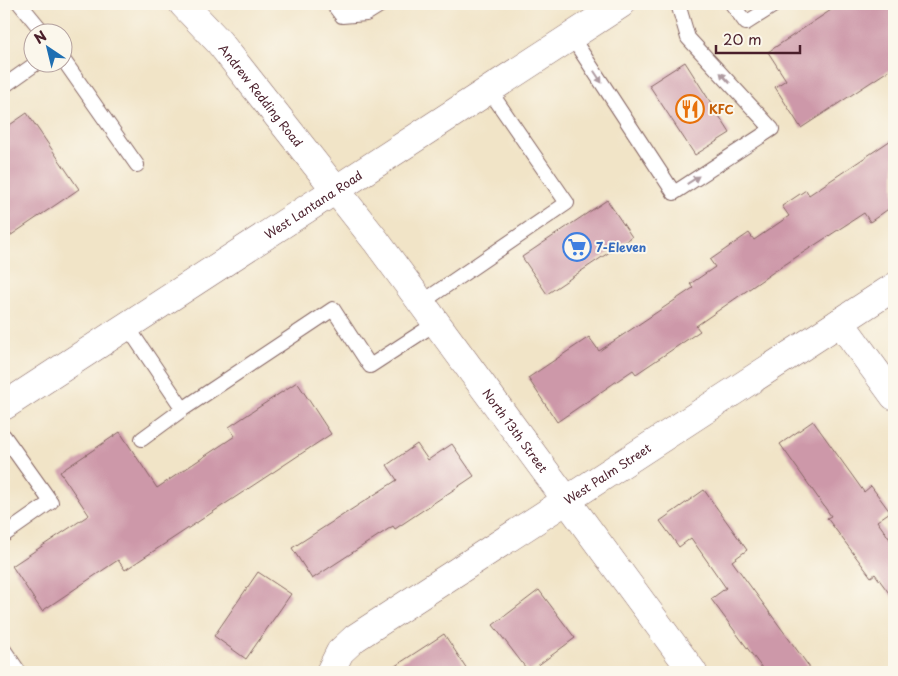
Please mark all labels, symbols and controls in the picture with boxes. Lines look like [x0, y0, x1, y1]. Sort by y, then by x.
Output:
north arrow [22, 22, 72, 72]
scale bar [716, 22, 799, 54]
text: N [30, 25, 51, 49]
text: 20 m [723, 27, 762, 50]
street label: Andrew Redding Road [215, 40, 307, 150]
one-way arrow [593, 70, 603, 84]
one-way arrow [719, 73, 731, 85]
restaurant icon: KFC [675, 94, 705, 124]
place label: KFC [709, 100, 734, 118]
street label: West Lantana Road [261, 166, 366, 243]
one-way arrow [687, 175, 700, 185]
supermarket icon: 7-Eleven [562, 232, 592, 262]
place label: 7-Eleven [596, 238, 646, 256]
street label: North 13th Street [478, 385, 552, 476]
street label: West Palm Street [560, 439, 655, 509]

